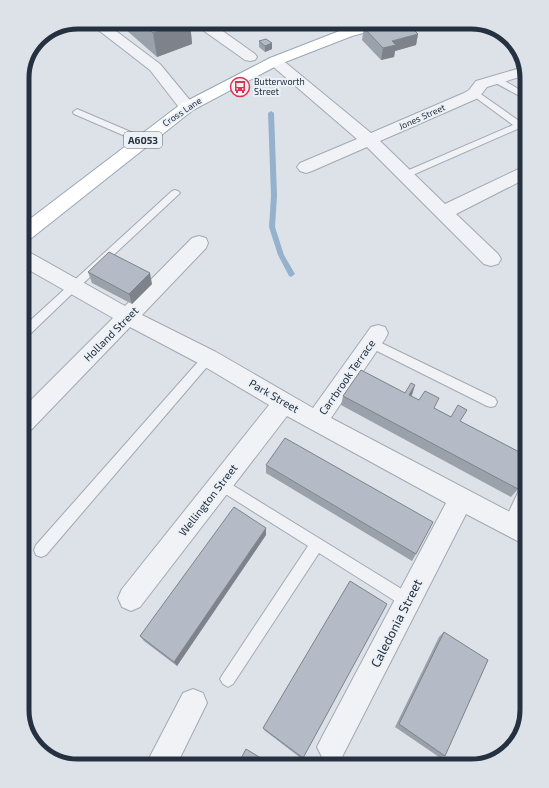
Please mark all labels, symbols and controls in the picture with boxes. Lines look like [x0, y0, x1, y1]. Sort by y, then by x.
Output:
bus stop icon: Butterworth Street [229, 76, 251, 98]
place label: Butterworth Street [254, 76, 305, 97]
street label: Cross Lane [160, 94, 203, 129]
street label: Jones Street [397, 101, 447, 132]
road number: A6053 [124, 132, 162, 148]
street label: Holland Street [81, 304, 141, 364]
street label: Carrbrook Terrace [316, 336, 377, 417]
street label: Park Street [247, 376, 301, 415]
street label: Wellington Street [175, 461, 240, 538]
street label: Caledonia Street [367, 576, 425, 670]

